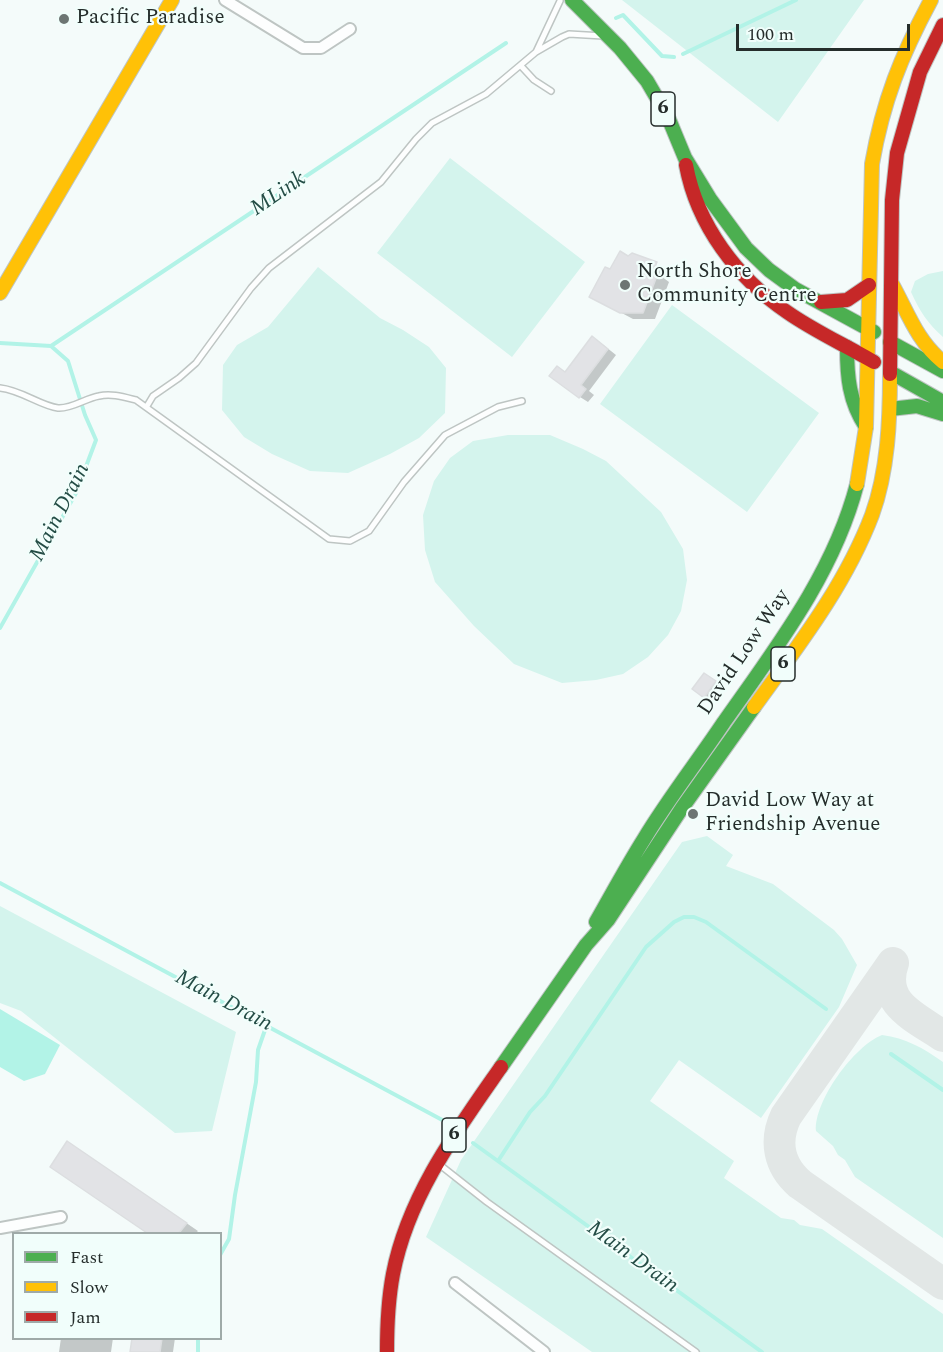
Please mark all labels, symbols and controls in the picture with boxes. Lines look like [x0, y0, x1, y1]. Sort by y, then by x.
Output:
place label: Pacific Paradise [76, 6, 225, 32]
marker: Pacific Paradise [57, 12, 71, 26]
scale bar [739, 12, 913, 50]
text: 100 m [747, 21, 794, 48]
road number: 6 [651, 92, 675, 126]
water label: MLink [246, 167, 312, 223]
place label: North Shore Community Centre [637, 260, 817, 310]
marker: North Shore Community Centre [618, 278, 632, 292]
water label: Main Drain [25, 460, 97, 566]
street label: David Low Way [694, 585, 796, 721]
road number: 6 [771, 647, 795, 681]
place label: David Low Way at Friendship Avenue [705, 789, 881, 839]
marker: David Low Way at Friendship Avenue [686, 807, 700, 821]
water label: Main Drain [170, 965, 276, 1039]
road number: 6 [442, 1118, 466, 1152]
water label: Main Drain [581, 1216, 683, 1300]
legend [12, 1232, 222, 1340]
text: Fast [70, 1244, 103, 1271]
text: Slow [70, 1274, 108, 1301]
text: Jam [70, 1304, 101, 1331]

